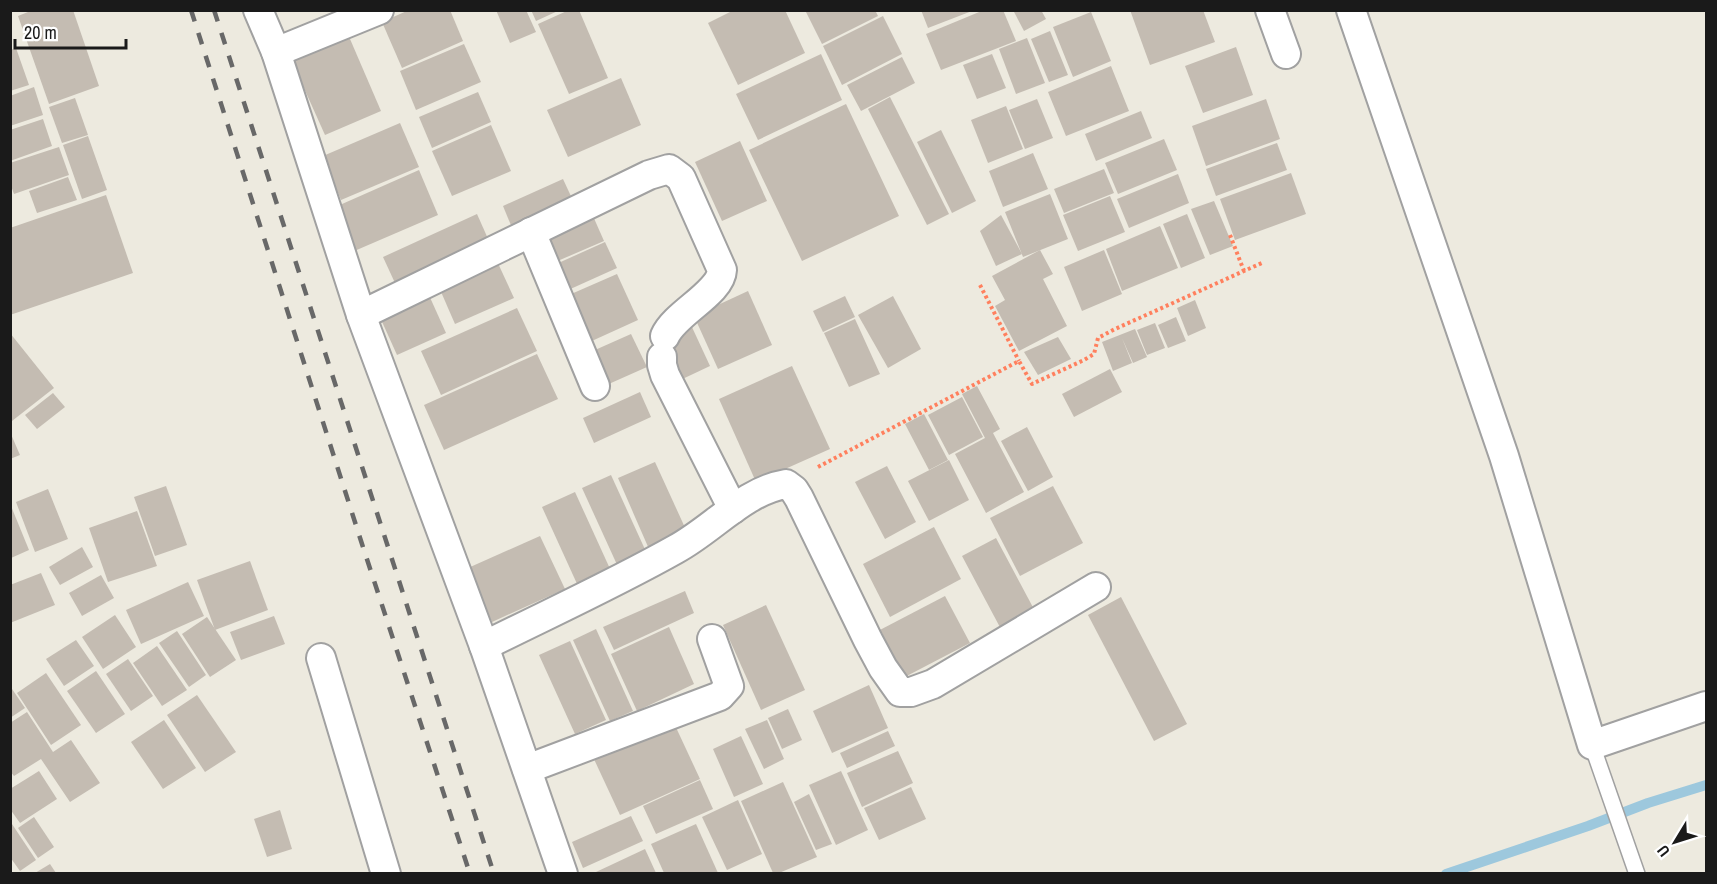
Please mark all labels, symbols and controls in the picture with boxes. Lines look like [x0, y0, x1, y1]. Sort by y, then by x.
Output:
scale bar [15, 12, 126, 50]
text: 20 m [24, 20, 57, 45]
north arrow [1645, 812, 1705, 872]
text: U [1652, 841, 1675, 862]

